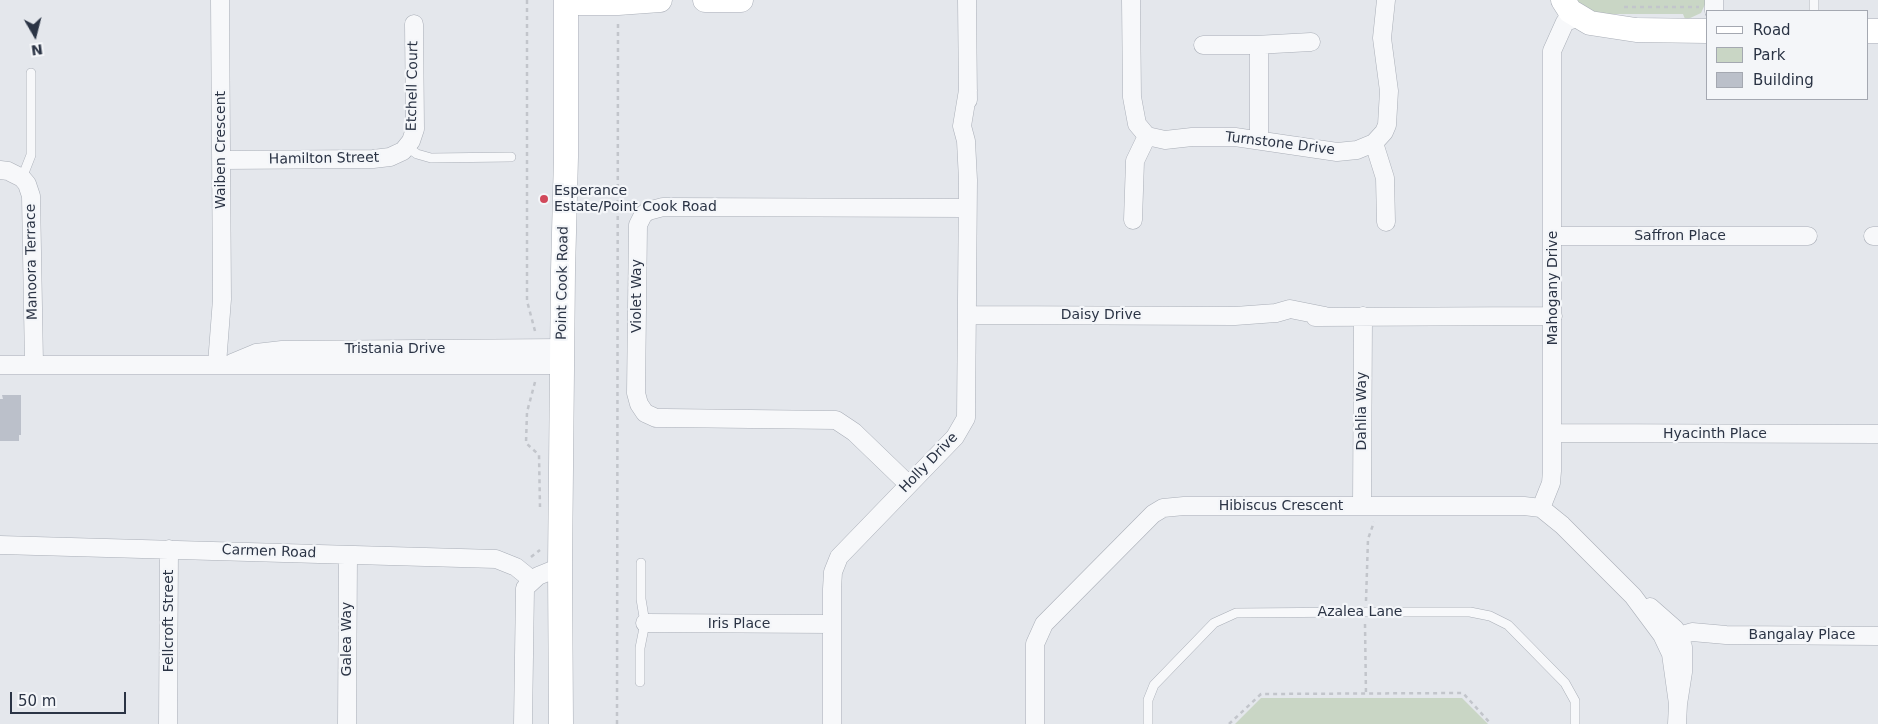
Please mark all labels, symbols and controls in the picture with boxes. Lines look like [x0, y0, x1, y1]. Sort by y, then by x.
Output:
north arrow [10, 10, 60, 60]
legend [1706, 10, 1868, 100]
text: Road [1753, 21, 1791, 39]
text: N [30, 41, 44, 59]
street label: Etchell Court [404, 41, 422, 131]
text: Park [1753, 46, 1785, 64]
text: Building [1753, 71, 1814, 89]
street label: Waiben Crescent [213, 91, 229, 209]
street label: Turnstone Drive [1224, 129, 1336, 159]
street label: Hamilton Street [269, 150, 379, 168]
place label: Esperance Estate/Point Cook Road [554, 183, 717, 216]
marker: Esperance Estate/Point Cook Road [538, 193, 550, 205]
street label: Manoora Terrace [23, 204, 41, 320]
street label: Point Cook Road [554, 226, 572, 340]
street label: Saffron Place [1634, 228, 1726, 244]
street label: Mahogany Drive [1545, 231, 1561, 345]
street label: Violet Way [629, 259, 645, 333]
street label: Daisy Drive [1061, 307, 1141, 323]
street label: Tristania Drive [345, 341, 445, 357]
street label: Dahlia Way [1354, 372, 1370, 450]
street label: Hyacinth Place [1663, 426, 1767, 442]
street label: Holly Drive [896, 429, 962, 497]
street label: Hibiscus Crescent [1219, 498, 1343, 514]
street label: Carmen Road [221, 542, 317, 562]
street label: Fellcroft Street [161, 570, 177, 672]
street label: Galea Way [339, 602, 355, 676]
street label: Azalea Lane [1318, 604, 1402, 620]
street label: Iris Place [708, 616, 770, 632]
street label: Bangalay Place [1749, 627, 1855, 643]
scale bar [12, 682, 129, 714]
text: 50 m [18, 692, 56, 710]

